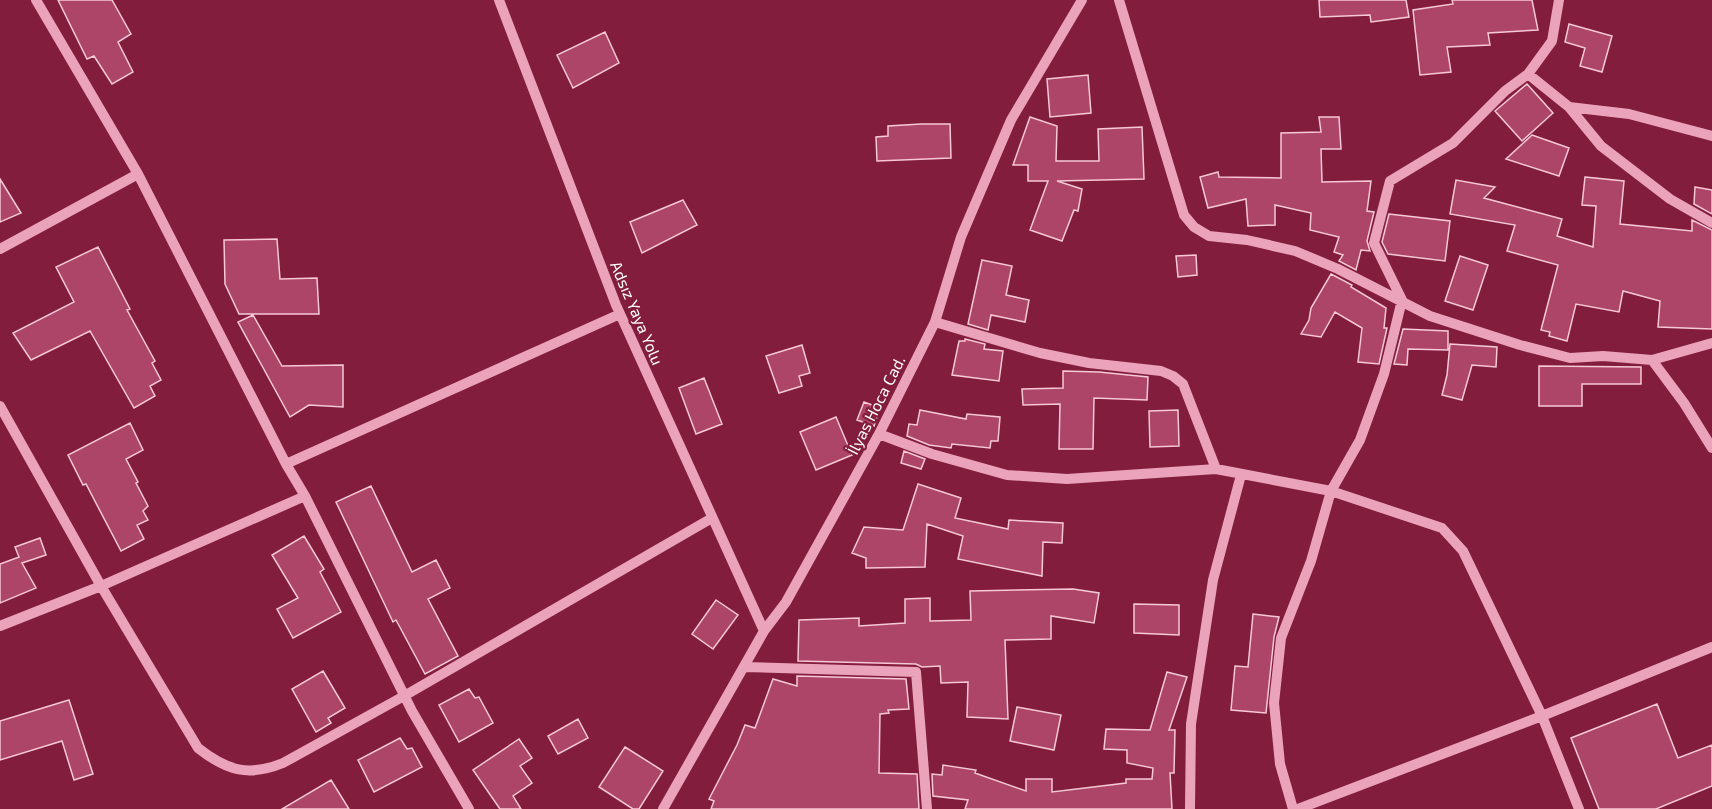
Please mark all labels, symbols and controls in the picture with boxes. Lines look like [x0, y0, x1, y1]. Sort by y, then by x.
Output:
street label: Adsız Yaya Yolu [607, 258, 668, 368]
street label: İlyas Hoca Cad. [843, 352, 909, 457]

